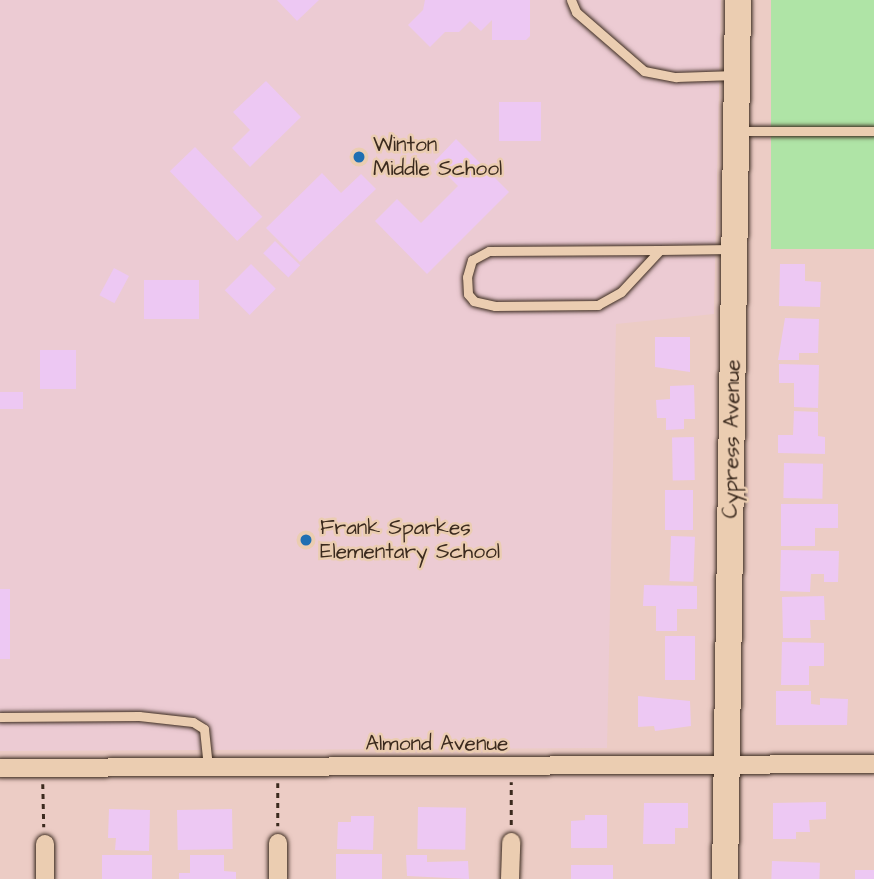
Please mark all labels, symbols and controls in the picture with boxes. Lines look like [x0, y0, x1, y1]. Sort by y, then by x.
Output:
place label: Winton Middle School [373, 132, 502, 182]
marker: Winton Middle School [351, 149, 367, 165]
street label: Cypress Avenue [718, 359, 746, 519]
place label: Frank Sparkes Elementary School [320, 515, 500, 565]
marker: Frank Sparkes Elementary School [298, 532, 314, 548]
street label: Almond Avenue [366, 731, 508, 757]

